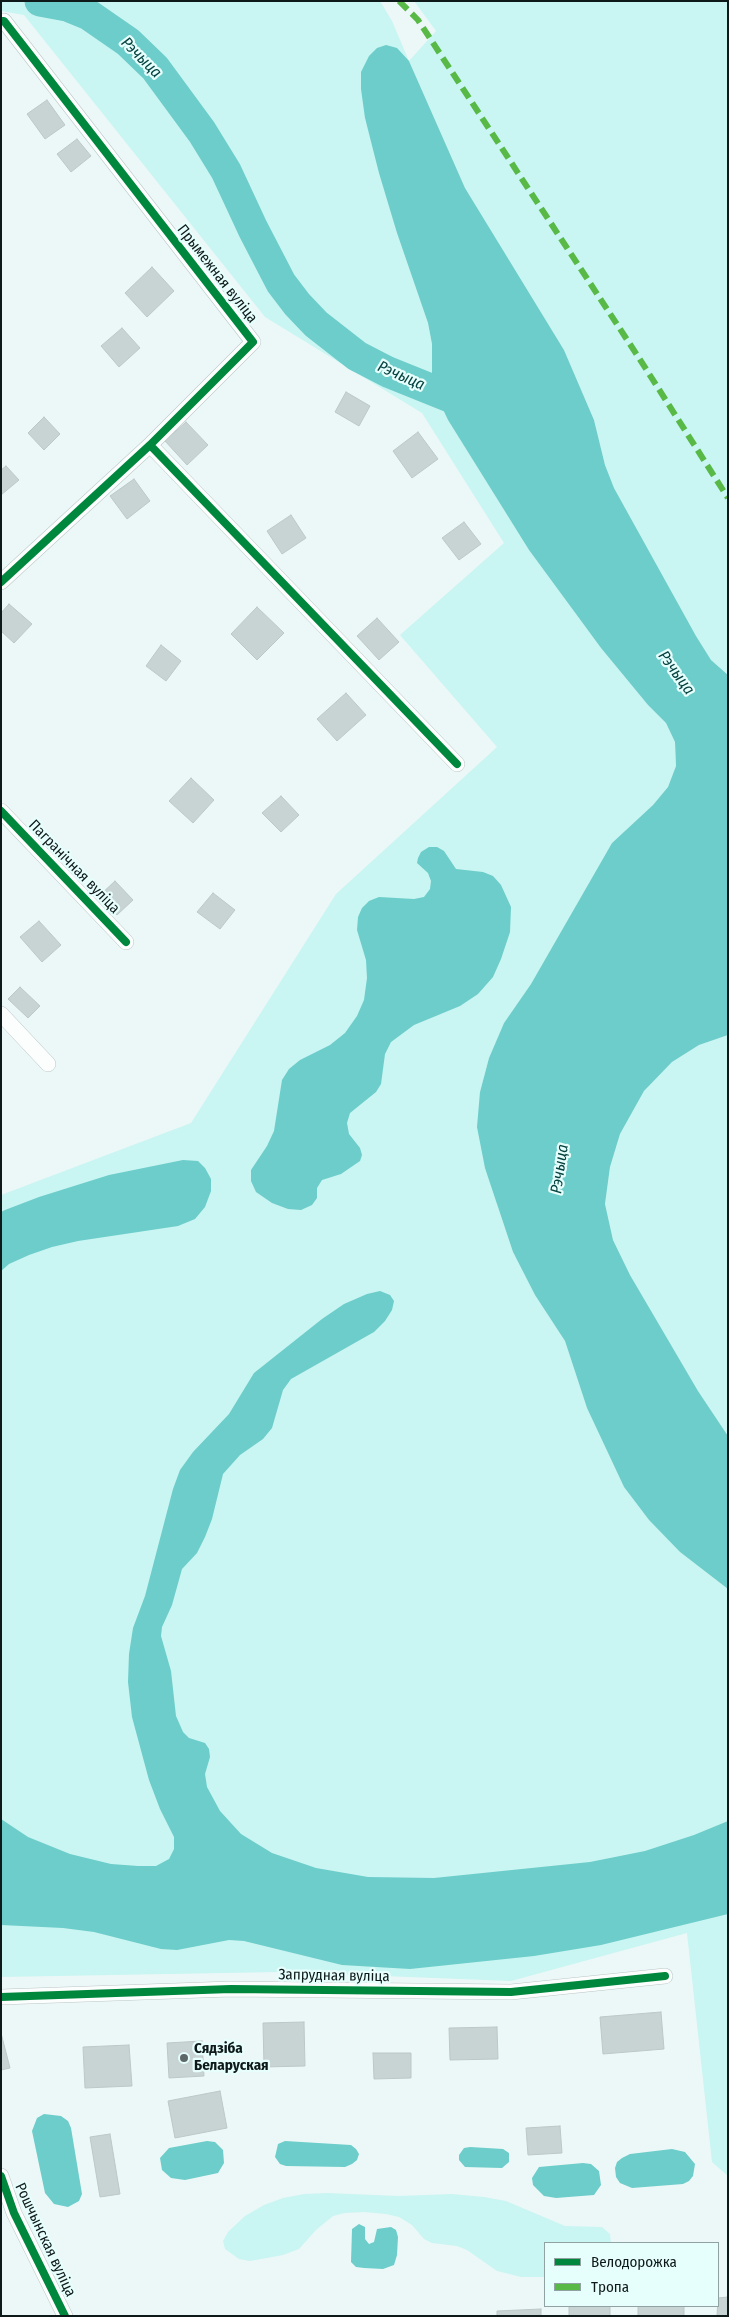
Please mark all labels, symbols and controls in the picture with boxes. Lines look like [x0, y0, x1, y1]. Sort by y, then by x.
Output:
water label: Рэчыца [117, 34, 165, 82]
street label: Прымежная вуліца [173, 221, 261, 327]
water label: Рэчыца [374, 357, 428, 395]
water label: Рэчыца [654, 647, 698, 699]
street label: Пагранічная вуліца [25, 816, 123, 918]
water label: Рэчыца [547, 1143, 573, 1195]
street label: Запрудная вуліца [278, 1966, 390, 1986]
place label: Сядзіба Беларуская [194, 2040, 269, 2075]
marker: Сядзіба Беларуская [178, 2052, 190, 2064]
street label: Рошчынская вуліца [11, 2180, 79, 2300]
legend [544, 2242, 719, 2307]
text: Велодорожка [591, 2253, 677, 2271]
text: Тропа [591, 2278, 629, 2296]

